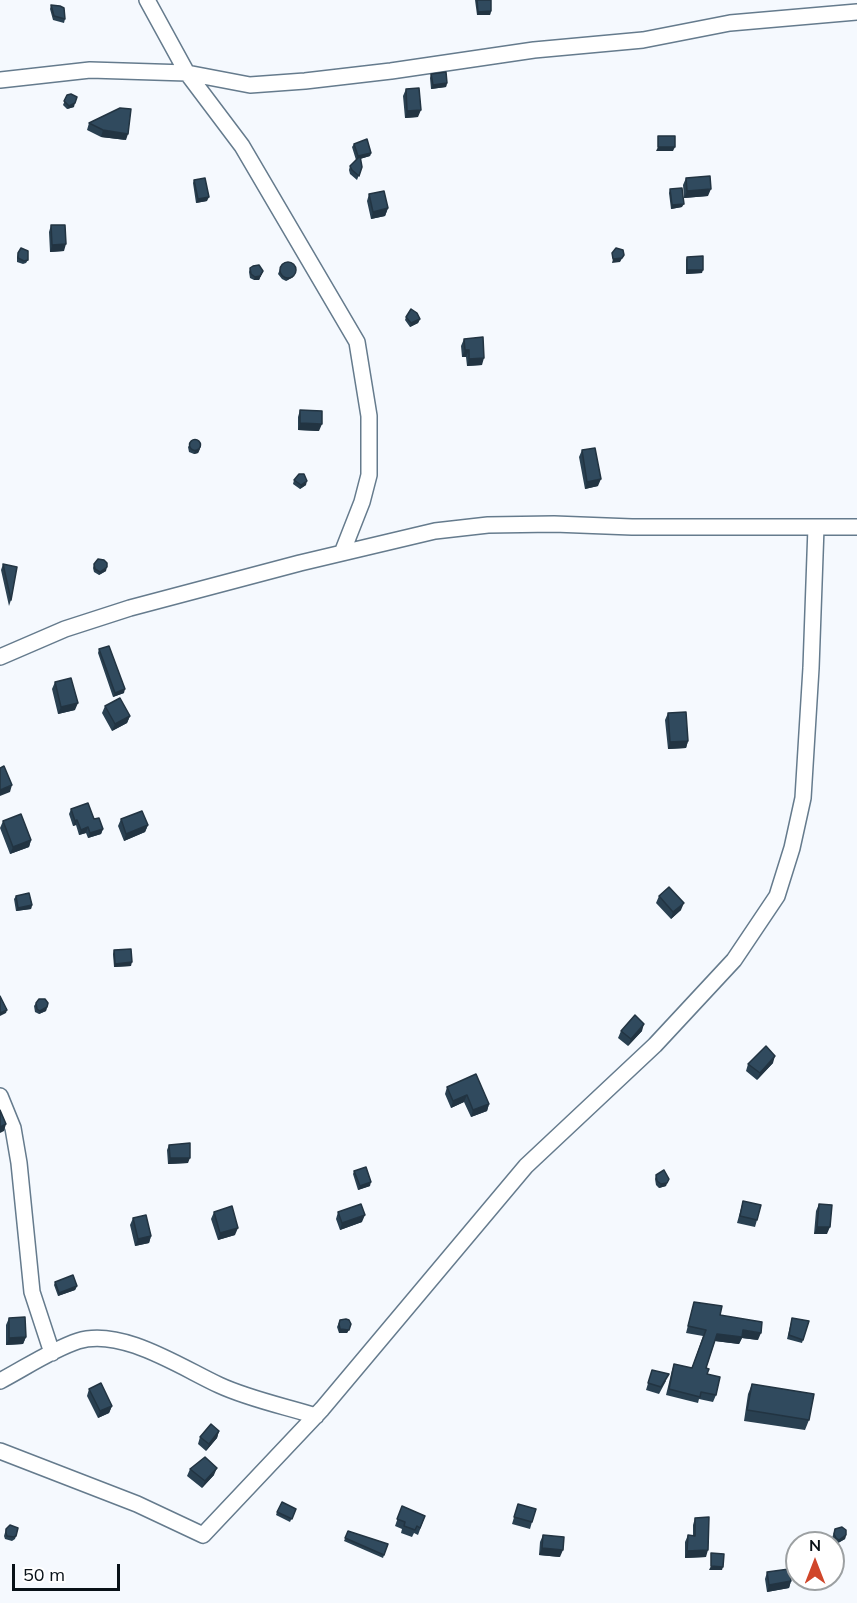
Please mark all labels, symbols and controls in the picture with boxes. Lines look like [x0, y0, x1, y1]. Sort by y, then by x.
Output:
north arrow [785, 1531, 845, 1591]
text: N [809, 1535, 821, 1555]
scale bar [15, 1552, 123, 1590]
text: 50 m [23, 1563, 65, 1586]

